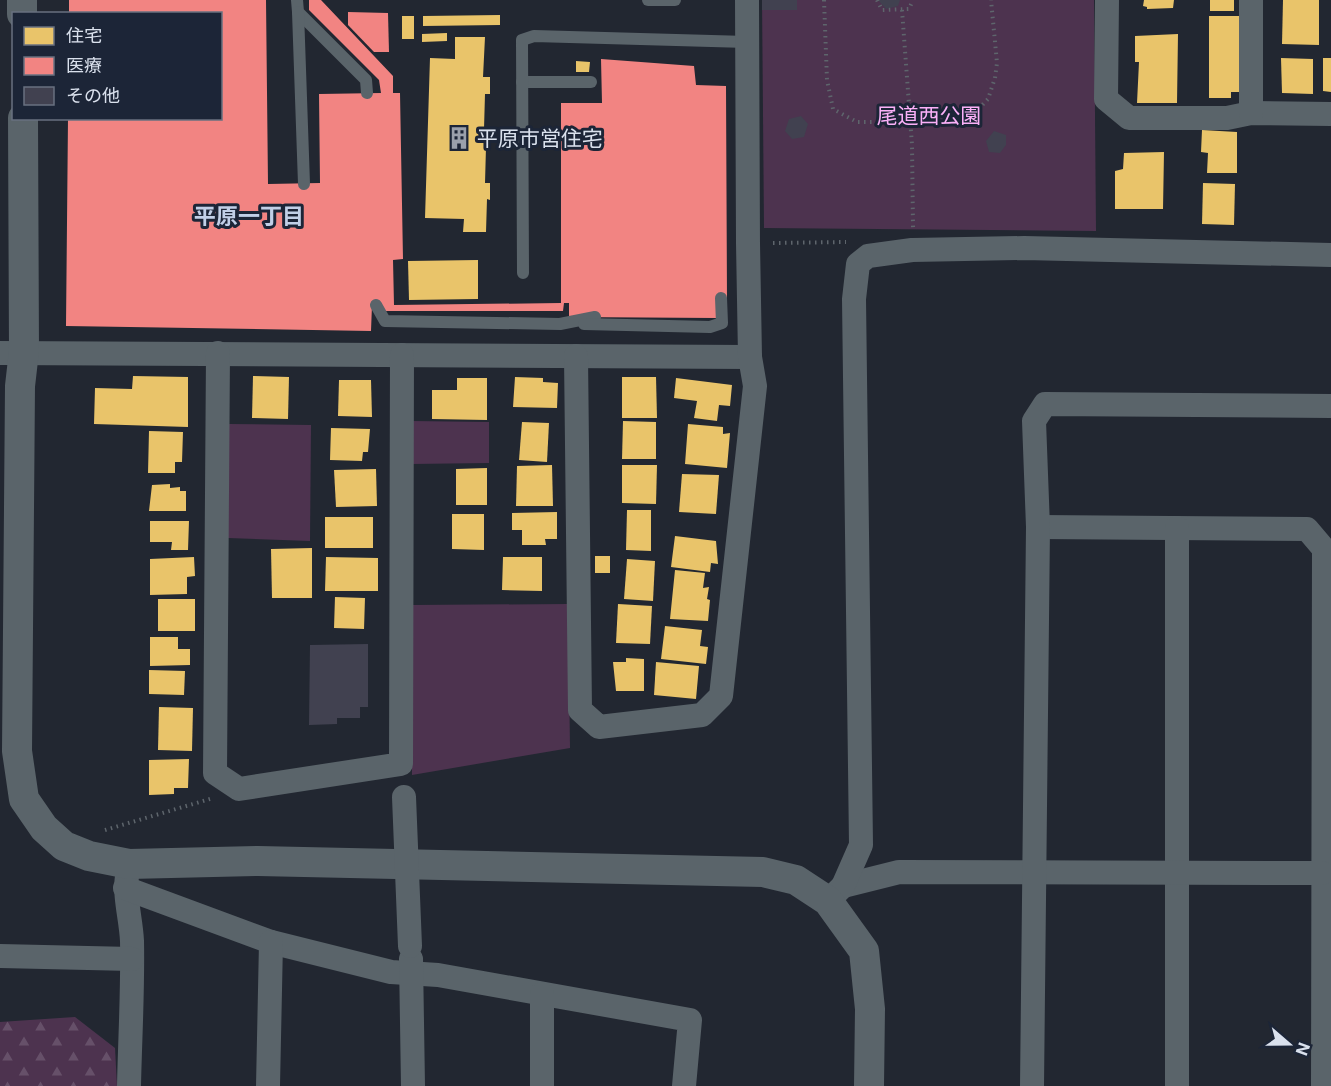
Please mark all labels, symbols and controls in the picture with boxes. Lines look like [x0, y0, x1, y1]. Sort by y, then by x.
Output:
legend [12, 12, 222, 120]
text: 住宅 [66, 25, 102, 46]
text: 医療 [66, 55, 102, 76]
text: その他 [66, 85, 120, 106]
park label: 尾道西公園 [877, 103, 982, 128]
building icon: 平原市営住宅 [446, 125, 472, 151]
place label: 平原市営住宅 [477, 126, 603, 151]
district label: 平原一丁目 [194, 203, 304, 229]
north arrow [1259, 1014, 1319, 1074]
text: N [1292, 1040, 1315, 1058]

